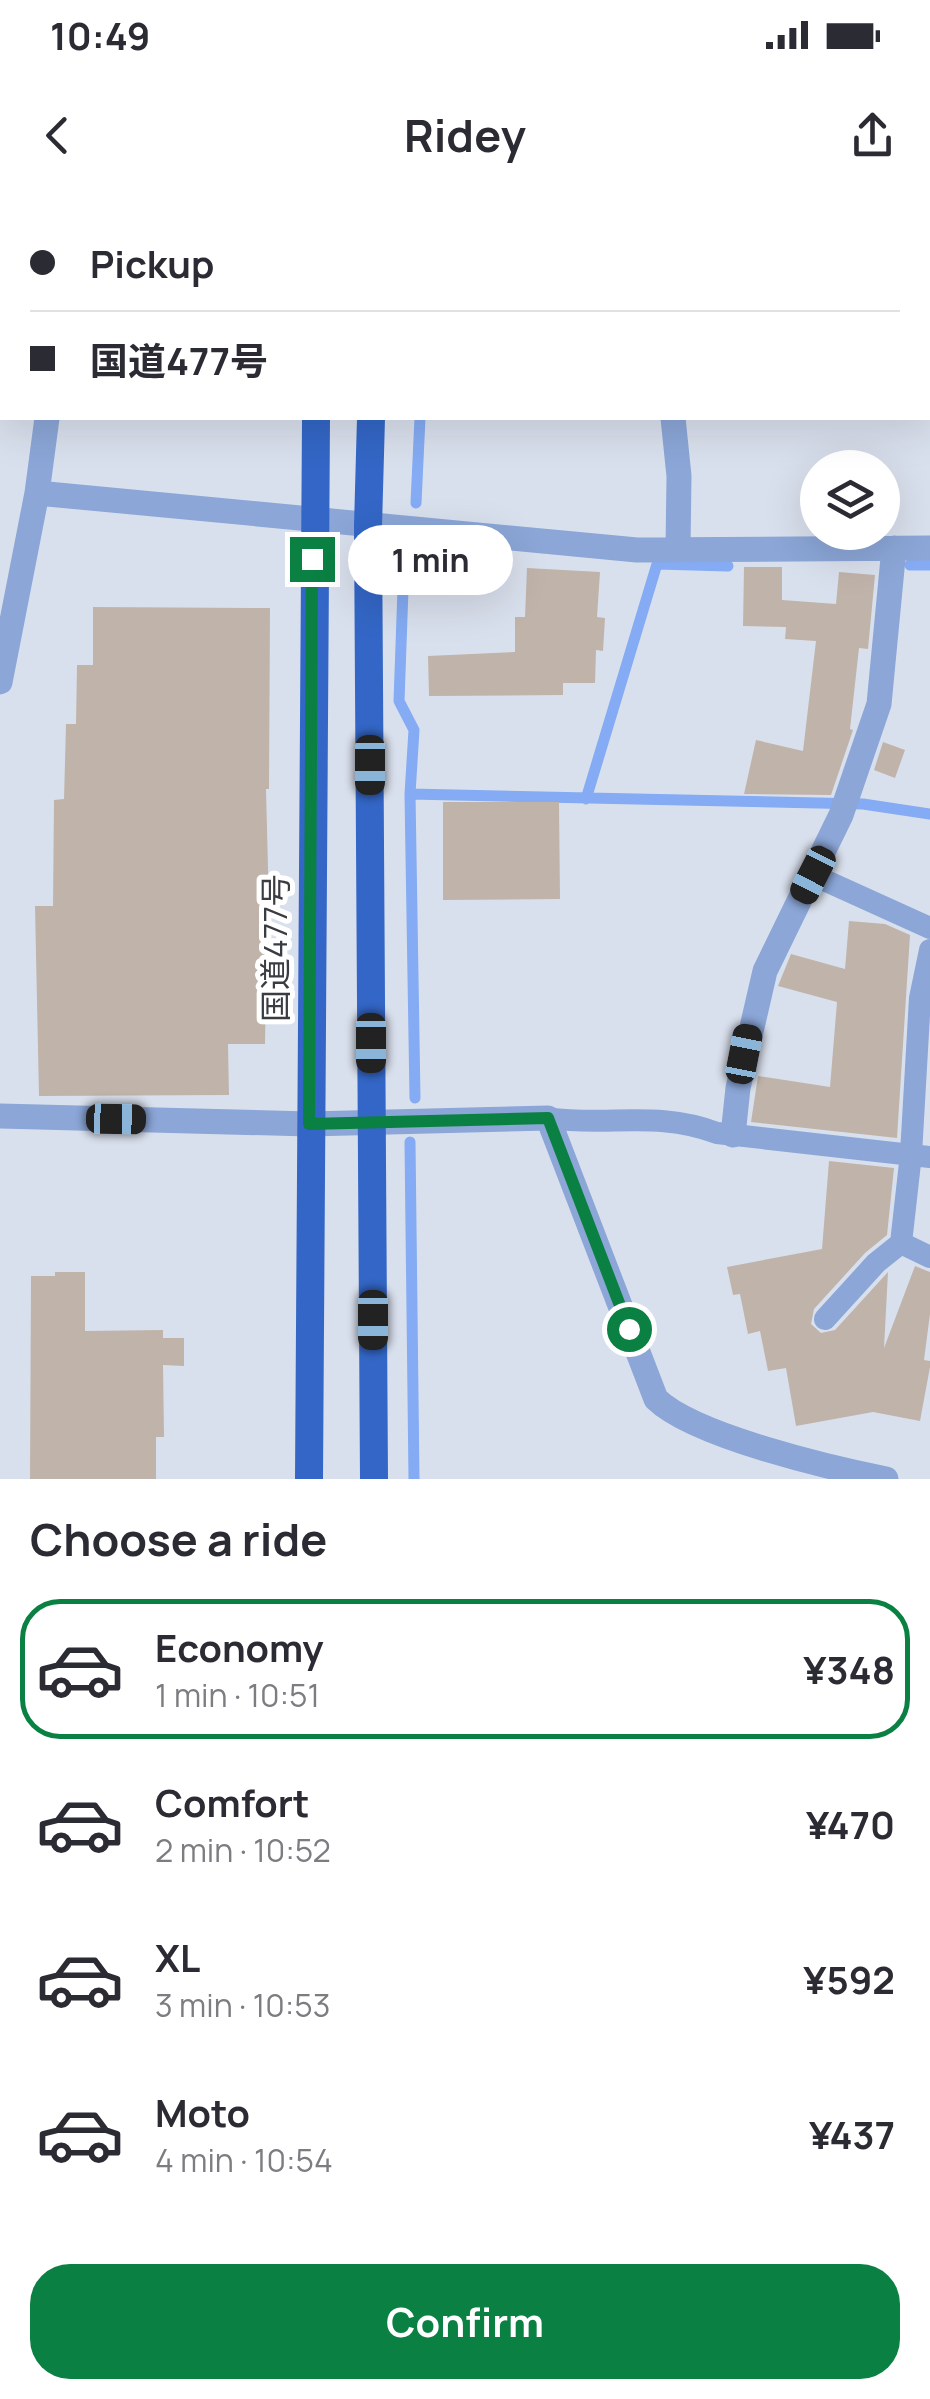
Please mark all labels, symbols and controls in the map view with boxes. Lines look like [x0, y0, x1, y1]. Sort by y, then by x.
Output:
text: 10:49 [50, 9, 150, 61]
text: Ridey [404, 104, 526, 166]
icon: back [30, 108, 85, 163]
icon: share [845, 108, 900, 163]
text: Pickup [90, 237, 214, 289]
text: 国道477号 [90, 334, 268, 386]
map controls [800, 450, 900, 550]
button: layers [800, 450, 900, 550]
callout: 1 min [347, 524, 512, 594]
route end [290, 537, 335, 582]
text: 1 min [391, 538, 470, 582]
car [355, 735, 385, 795]
car [786, 841, 840, 909]
street label: 国道477号 [253, 874, 297, 1022]
car [356, 1013, 386, 1073]
car [724, 1022, 764, 1086]
car [86, 1103, 146, 1135]
car [358, 1290, 388, 1350]
route start [607, 1307, 652, 1352]
text: Choose a ride [30, 1508, 327, 1570]
text: Economy [155, 1621, 324, 1673]
icon: car [35, 1624, 125, 1714]
text: ¥348 [803, 1643, 895, 1695]
text: 1 min · 10:51 [155, 1673, 320, 1717]
text: Comfort [155, 1776, 309, 1828]
icon: car [35, 1779, 125, 1869]
text: ¥470 [806, 1798, 895, 1850]
text: 2 min · 10:52 [155, 1828, 331, 1872]
text: XL [155, 1931, 200, 1983]
icon: car [35, 1934, 125, 2024]
text: ¥592 [803, 1953, 895, 2005]
text: 3 min · 10:53 [155, 1983, 331, 2027]
text: Moto [155, 2086, 250, 2138]
icon: car [35, 2089, 125, 2179]
text: ¥437 [809, 2108, 895, 2160]
text: 4 min · 10:54 [155, 2138, 333, 2182]
button: Confirm [30, 2264, 900, 2379]

